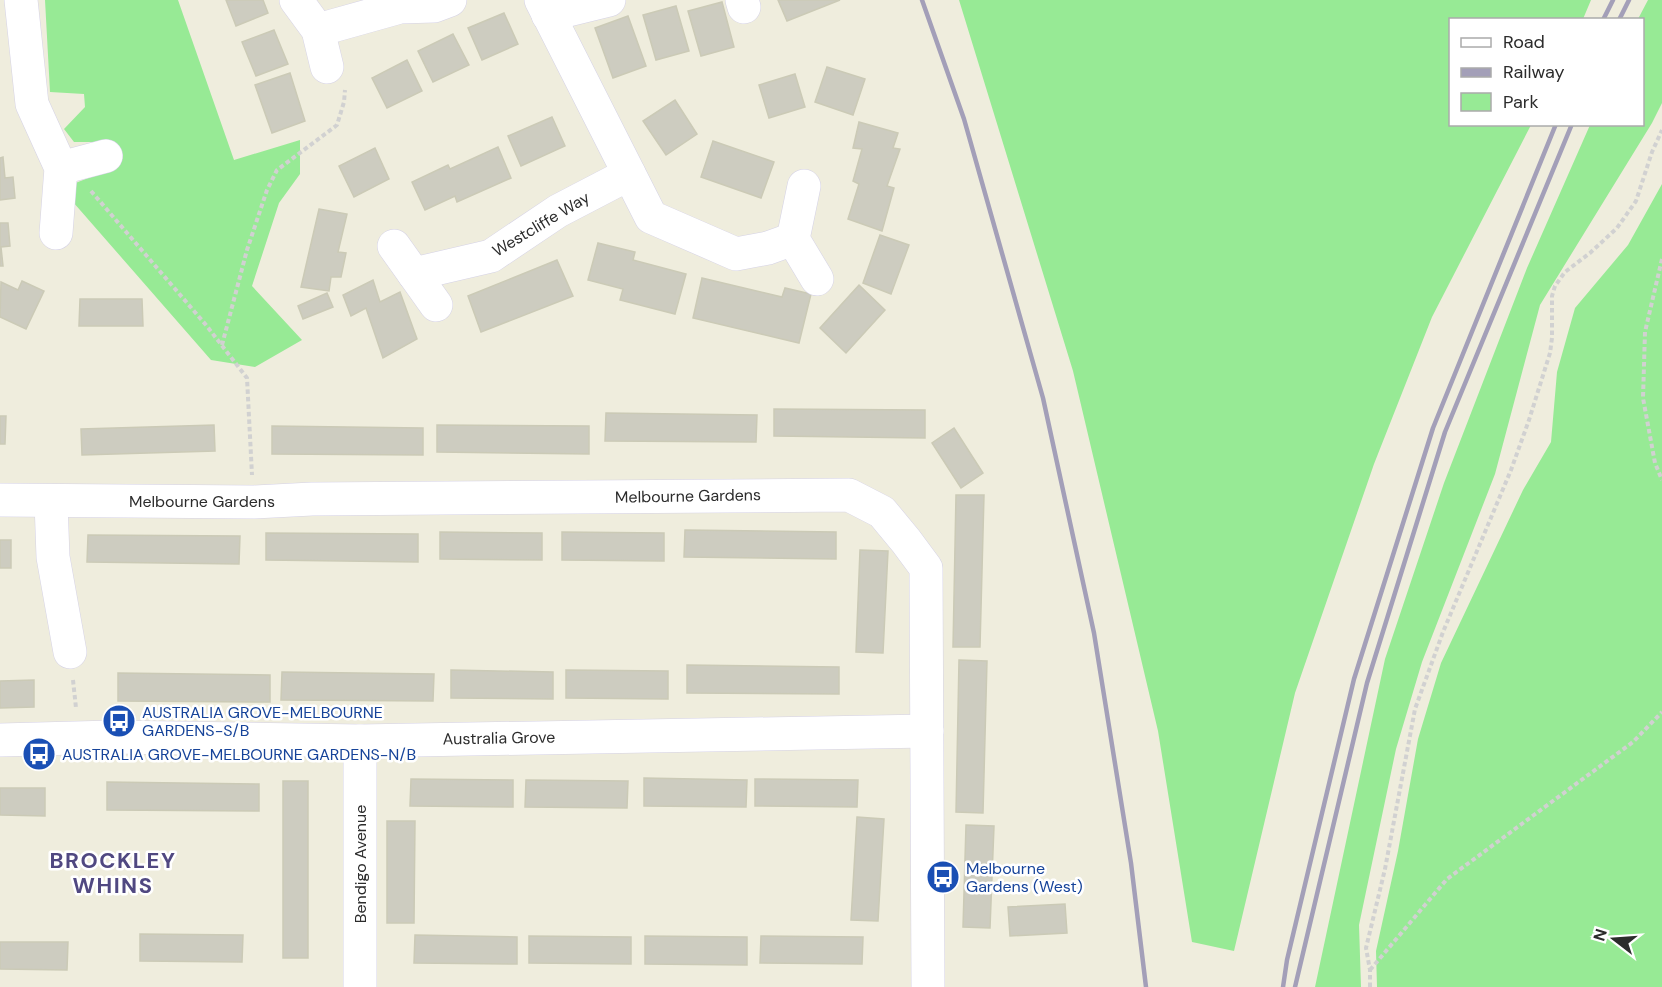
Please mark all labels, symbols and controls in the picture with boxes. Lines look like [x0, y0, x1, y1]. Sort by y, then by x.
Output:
legend [1449, 18, 1644, 126]
text: Road [1503, 30, 1545, 54]
text: Railway [1503, 60, 1565, 84]
text: Park [1503, 90, 1539, 114]
street label: Westcliffe Way [488, 187, 594, 261]
street label: Melbourne Gardens [615, 484, 761, 508]
street label: Melbourne Gardens [129, 491, 275, 512]
place label: AUSTRALIA GROVE-MELBOURNE GARDENS-S/B [142, 702, 383, 741]
bus stop icon: AUSTRALIA GROVE-MELBOURNE GARDENS-S/B [101, 703, 137, 739]
street label: Australia Grove [443, 727, 555, 749]
bus stop icon: AUSTRALIA GROVE-MELBOURNE GARDENS-N/B [21, 736, 57, 772]
place label: AUSTRALIA GROVE-MELBOURNE GARDENS-N/B [62, 744, 416, 765]
street label: Bendigo Avenue [350, 805, 371, 923]
district label: BROCKLEY WHINS [50, 846, 176, 900]
place label: Melbourne Gardens (West) [966, 858, 1083, 897]
bus stop icon: Melbourne Gardens (West) [925, 859, 961, 895]
north arrow [1584, 909, 1644, 969]
text: N [1588, 926, 1612, 943]

